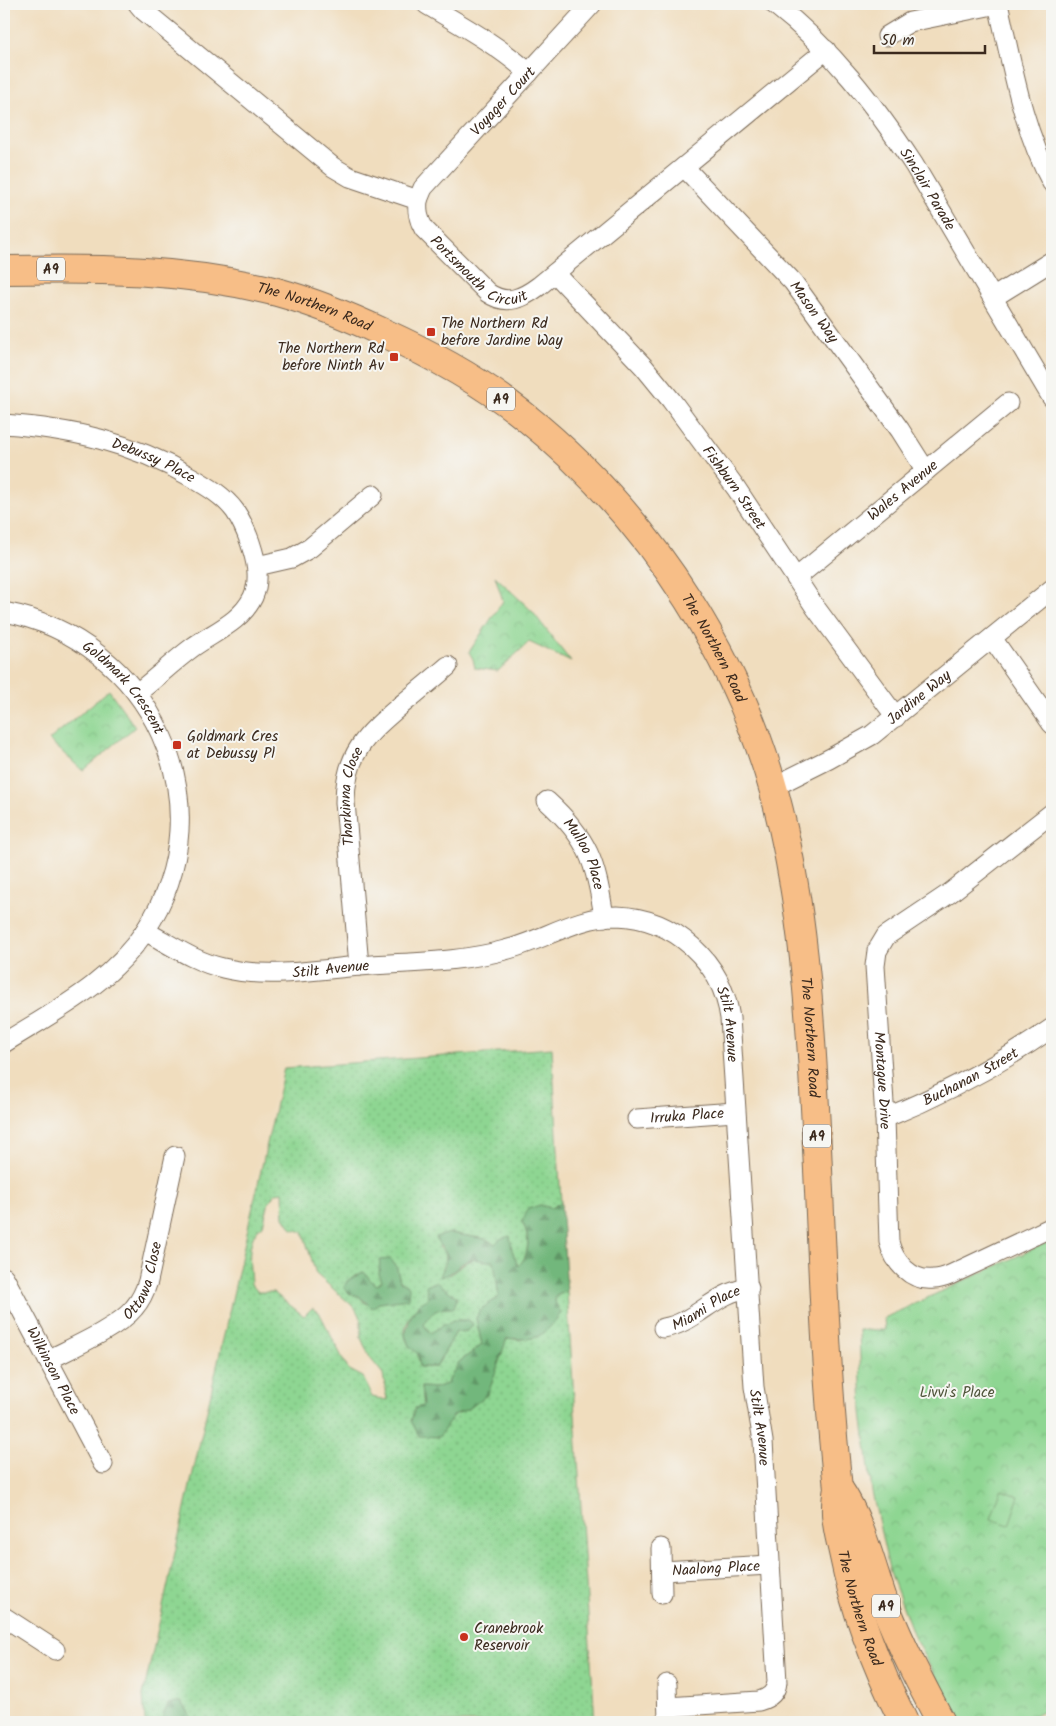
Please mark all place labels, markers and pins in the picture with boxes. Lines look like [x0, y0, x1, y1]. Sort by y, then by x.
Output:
place label: The Northern Rd before Jardine Way [441, 312, 563, 353]
marker: The Northern Rd before Jardine Way [425, 326, 437, 338]
place label: The Northern Rd before Ninth Av [277, 337, 385, 378]
marker: The Northern Rd before Ninth Av [388, 351, 400, 363]
place label: Goldmark Cres at Debussy Pl [187, 725, 279, 766]
marker: Goldmark Cres at Debussy Pl [171, 739, 183, 751]
place label: Cranebrook Reservoir [474, 1617, 544, 1658]
marker: Cranebrook Reservoir [458, 1631, 470, 1643]

